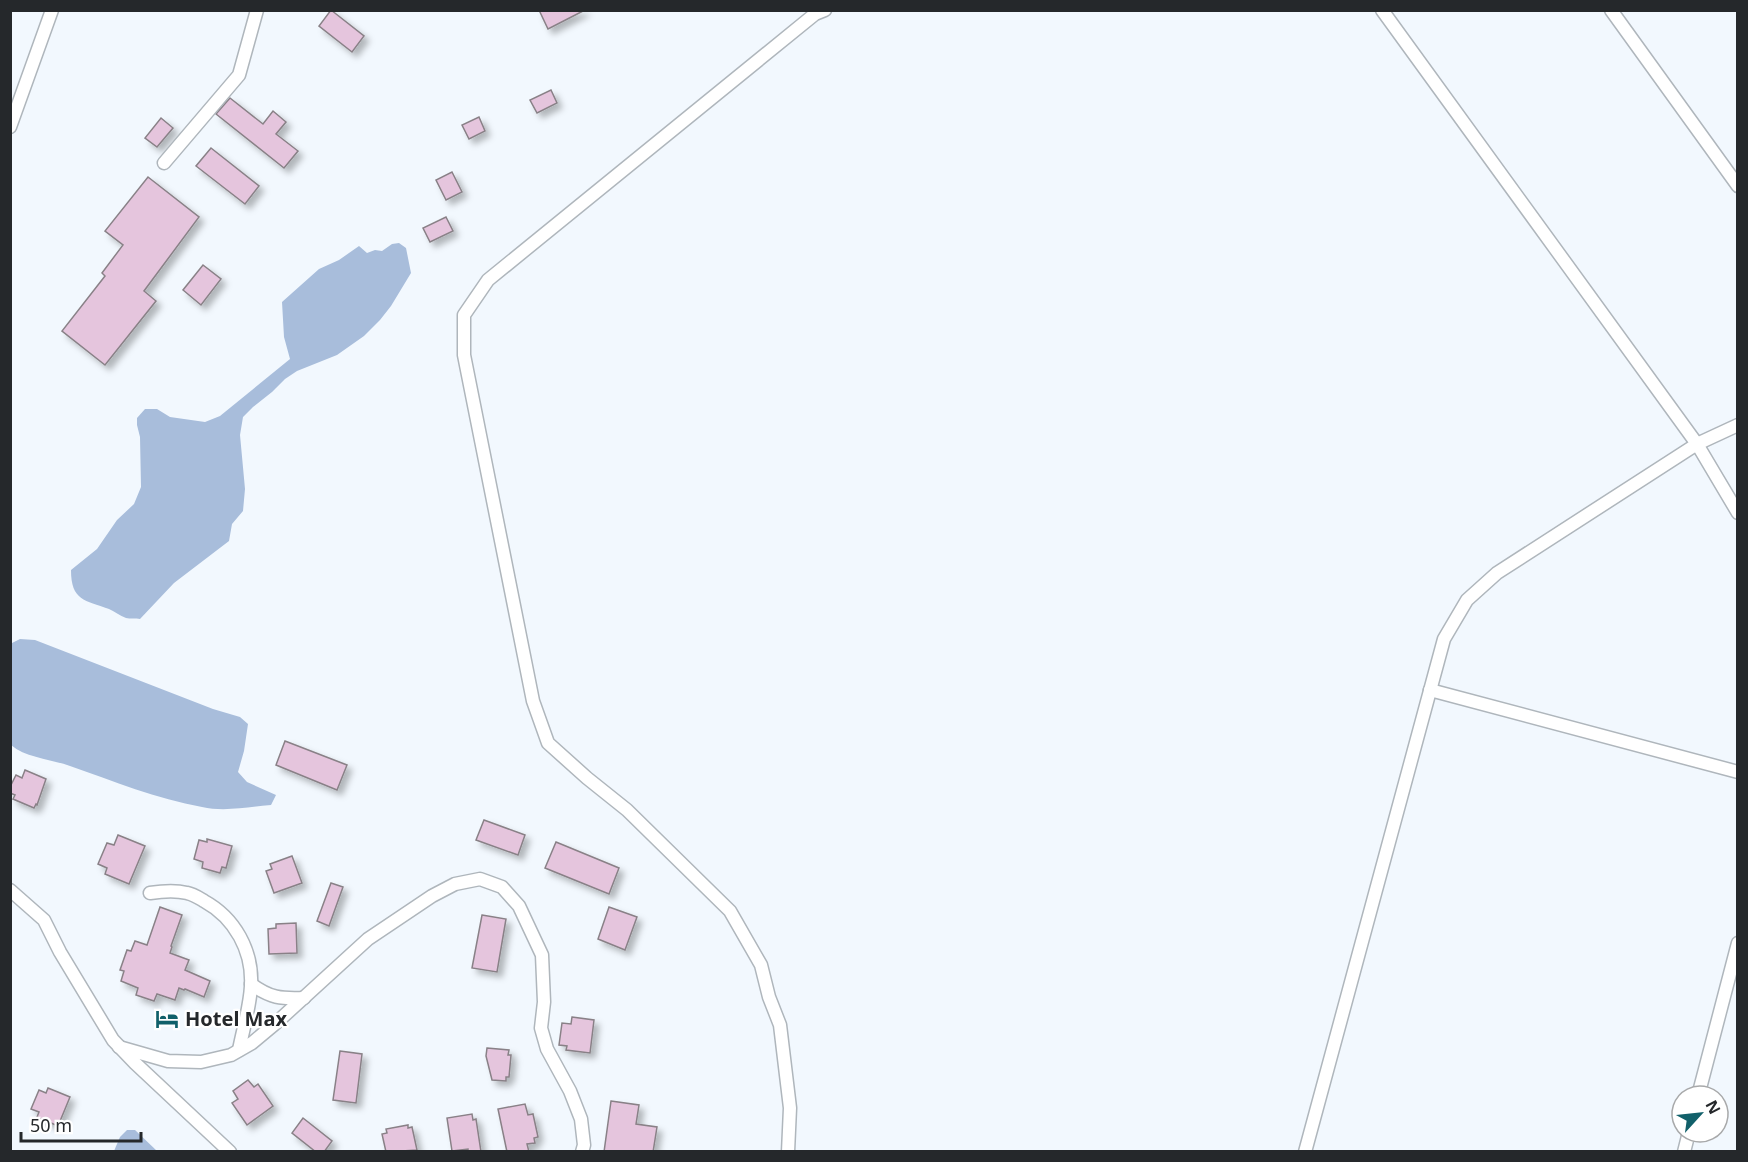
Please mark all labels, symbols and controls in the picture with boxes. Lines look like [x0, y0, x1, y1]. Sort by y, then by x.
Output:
place label: Hotel Max [185, 1005, 287, 1032]
hotel icon: Hotel Max [154, 1006, 180, 1032]
north arrow [1670, 1084, 1730, 1144]
text: N [1701, 1096, 1726, 1118]
scale bar [21, 1105, 141, 1143]
text: 50 m [30, 1113, 72, 1137]

